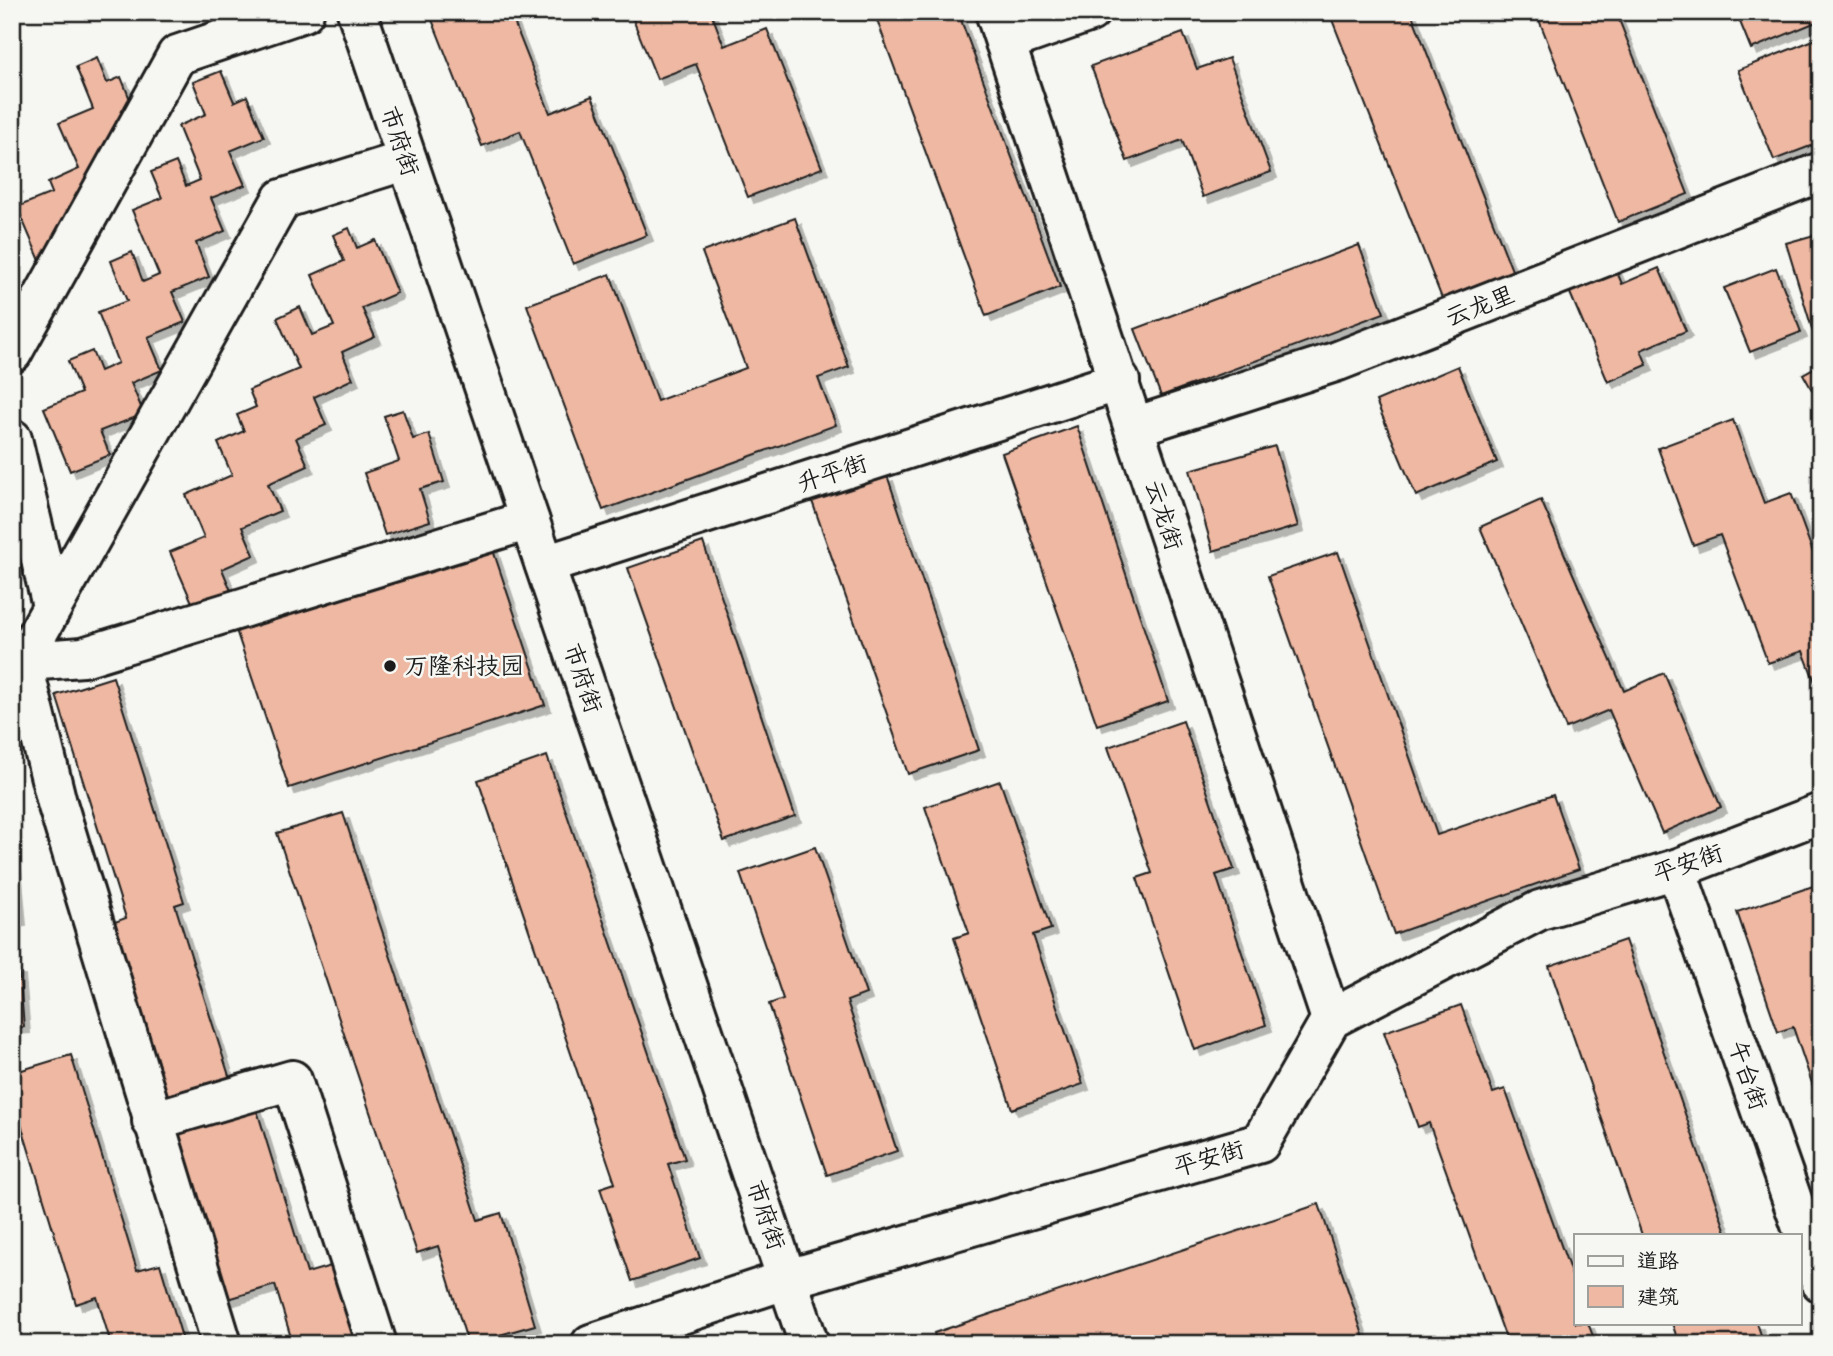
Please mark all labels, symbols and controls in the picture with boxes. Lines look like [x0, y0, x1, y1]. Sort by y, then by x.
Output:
street label: 市府街 [372, 102, 425, 181]
street label: 云龙里 [1441, 280, 1520, 335]
street label: 升平街 [793, 449, 871, 500]
street label: 云龙街 [1137, 476, 1188, 554]
street label: 市府街 [555, 639, 608, 718]
place label: 万隆科技园 [404, 652, 524, 683]
marker: 万隆科技园 [382, 658, 398, 674]
street label: 平安街 [1649, 838, 1728, 891]
street label: 午台街 [1720, 1036, 1773, 1115]
street label: 平安街 [1171, 1135, 1248, 1184]
street label: 市府街 [738, 1176, 791, 1255]
legend [1574, 1234, 1801, 1324]
text: 道路 [1637, 1248, 1679, 1276]
text: 建筑 [1637, 1284, 1679, 1312]

